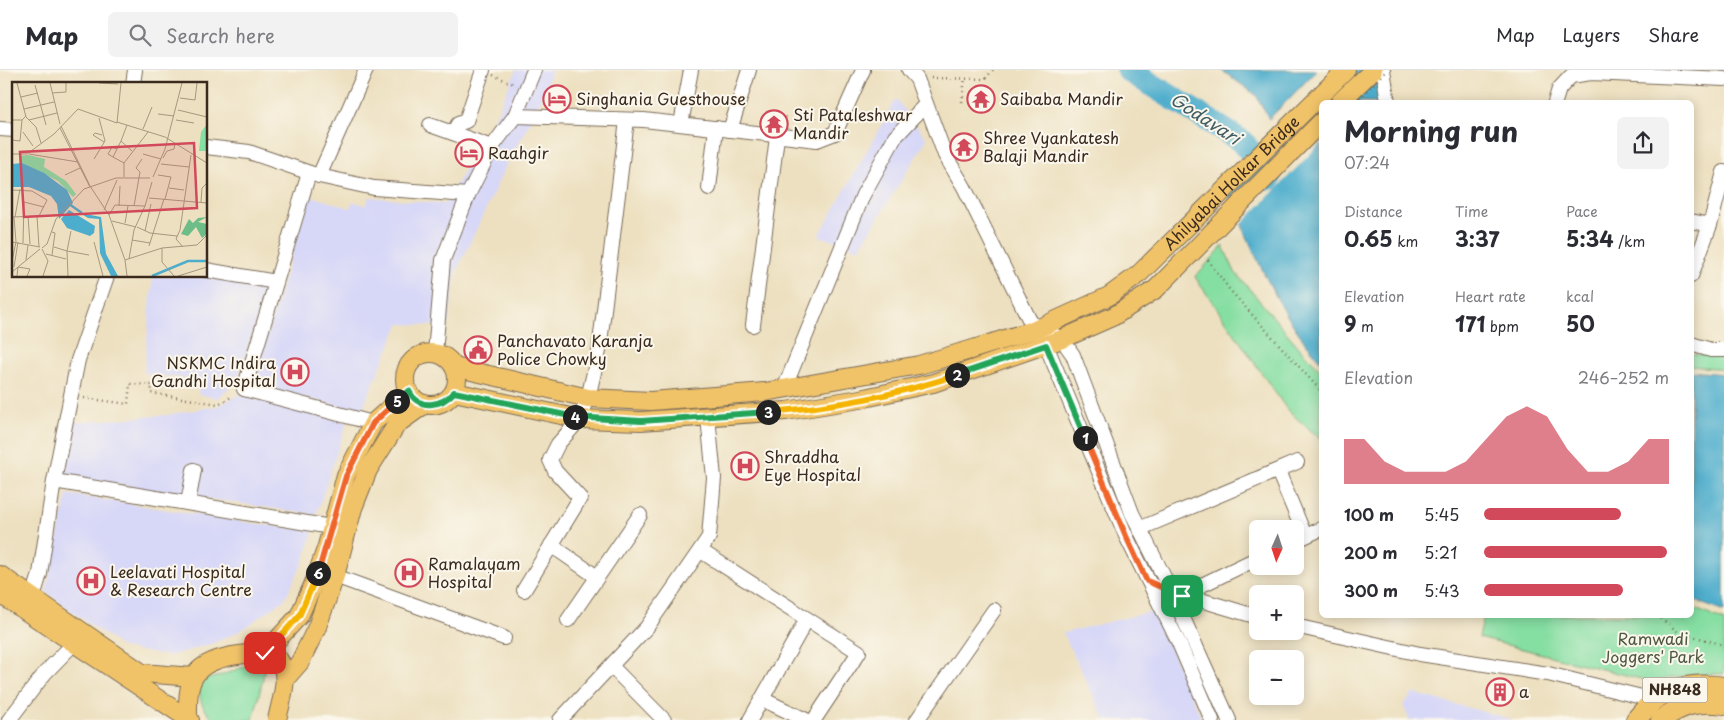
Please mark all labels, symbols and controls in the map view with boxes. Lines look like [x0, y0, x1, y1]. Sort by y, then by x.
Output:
search box [108, 12, 458, 57]
text: Map [25, 17, 78, 53]
icon: search [126, 21, 154, 49]
text: Search here [166, 21, 275, 49]
text: Map [1496, 21, 1535, 48]
text: Layers [1563, 21, 1620, 48]
text: Share [1648, 21, 1699, 48]
inset map [12, 82, 208, 278]
hotel icon: Singhania Guesthouse [542, 84, 572, 114]
temple icon: Saibaba Mandir [966, 84, 996, 114]
water label: Godavari [1165, 85, 1249, 152]
place label: Singhania Guesthouse [576, 86, 746, 110]
place label: Saibaba Mandir [1000, 86, 1123, 110]
place label: Sti Pataleshwar Mandir [793, 102, 913, 144]
temple icon: Sti Pataleshwar Mandir [759, 109, 789, 139]
street label: Ahilyabai Holkar Bridge [1157, 109, 1304, 255]
text: Morning run [1344, 109, 1518, 152]
button: share [1617, 117, 1669, 169]
place label: Shree Vyankatesh Balaji Mandir [983, 125, 1119, 167]
temple icon: Shree Vyankatesh Balaji Mandir [949, 132, 979, 162]
hotel icon: Raahgir [454, 138, 484, 168]
place label: Raahgir [488, 140, 549, 164]
text: 07:24 [1344, 150, 1390, 174]
text: Distance [1344, 201, 1403, 222]
text: Time [1455, 201, 1488, 222]
text: Pace [1566, 201, 1598, 222]
text: 0.65 [1344, 222, 1393, 254]
text: 3:37 [1455, 222, 1499, 254]
text: 5:34 [1566, 222, 1614, 254]
text: km [1393, 231, 1418, 252]
text: /km [1614, 231, 1645, 252]
text: Elevation [1344, 286, 1404, 307]
text: Heart rate [1455, 286, 1526, 307]
text: kcal [1566, 286, 1594, 307]
text: 9 [1344, 307, 1357, 339]
text: 171 [1455, 307, 1485, 339]
text: 50 [1566, 307, 1595, 339]
text: m [1357, 316, 1374, 337]
text: bpm [1485, 316, 1519, 337]
place label: Panchavato Karanja Police Chowky [497, 328, 653, 370]
public building icon: Panchavato Karanja Police Chowky [463, 335, 493, 365]
place label: NSKMC Indira Gandhi Hospital [151, 350, 276, 392]
hospital icon: NSKMC Indira Gandhi Hospital [280, 357, 310, 387]
pin: 2 [944, 362, 970, 388]
text: 2 [953, 365, 962, 386]
text: Elevation [1344, 365, 1413, 389]
text: 246–252 m [1578, 365, 1669, 389]
pin: 5 [384, 388, 410, 414]
text: 5 [393, 391, 402, 412]
pin: 3 [756, 400, 780, 424]
text: 3 [764, 402, 773, 423]
pin: 4 [562, 404, 588, 430]
text: 4 [571, 407, 580, 428]
pin: 1 [1072, 426, 1098, 450]
text: 1 [1082, 428, 1089, 449]
place label: Shraddha Eye Hospital [764, 444, 861, 486]
hospital icon: Shraddha Eye Hospital [730, 451, 760, 481]
text: 100 m [1344, 502, 1394, 526]
text: 5:45 [1424, 502, 1459, 526]
north arrow [1249, 520, 1304, 575]
map controls [1249, 520, 1304, 705]
text: 200 m [1344, 540, 1398, 564]
text: 5:21 [1424, 540, 1457, 564]
place label: Ramalayam Hospital [428, 551, 521, 593]
hospital icon: Ramalayam Hospital [394, 558, 424, 588]
place label: Leelavati Hospital & Research Centre [110, 559, 252, 601]
pin: 6 [306, 560, 330, 586]
text: 6 [314, 563, 323, 584]
hospital icon: Leelavati Hospital & Research Centre [76, 566, 106, 596]
pin [1161, 575, 1203, 617]
text: 300 m [1344, 578, 1398, 602]
text: 5:43 [1424, 578, 1460, 602]
icon: arrive [1168, 582, 1196, 610]
button: + [1249, 585, 1304, 640]
park label: Ramwadi Joggers' Park [1602, 626, 1705, 668]
pin [244, 632, 286, 674]
icon: check [251, 639, 279, 667]
button: − [1249, 650, 1304, 705]
building icon: a [1485, 677, 1515, 707]
road number: NH848 [1642, 678, 1708, 702]
place label: a [1519, 679, 1529, 703]

